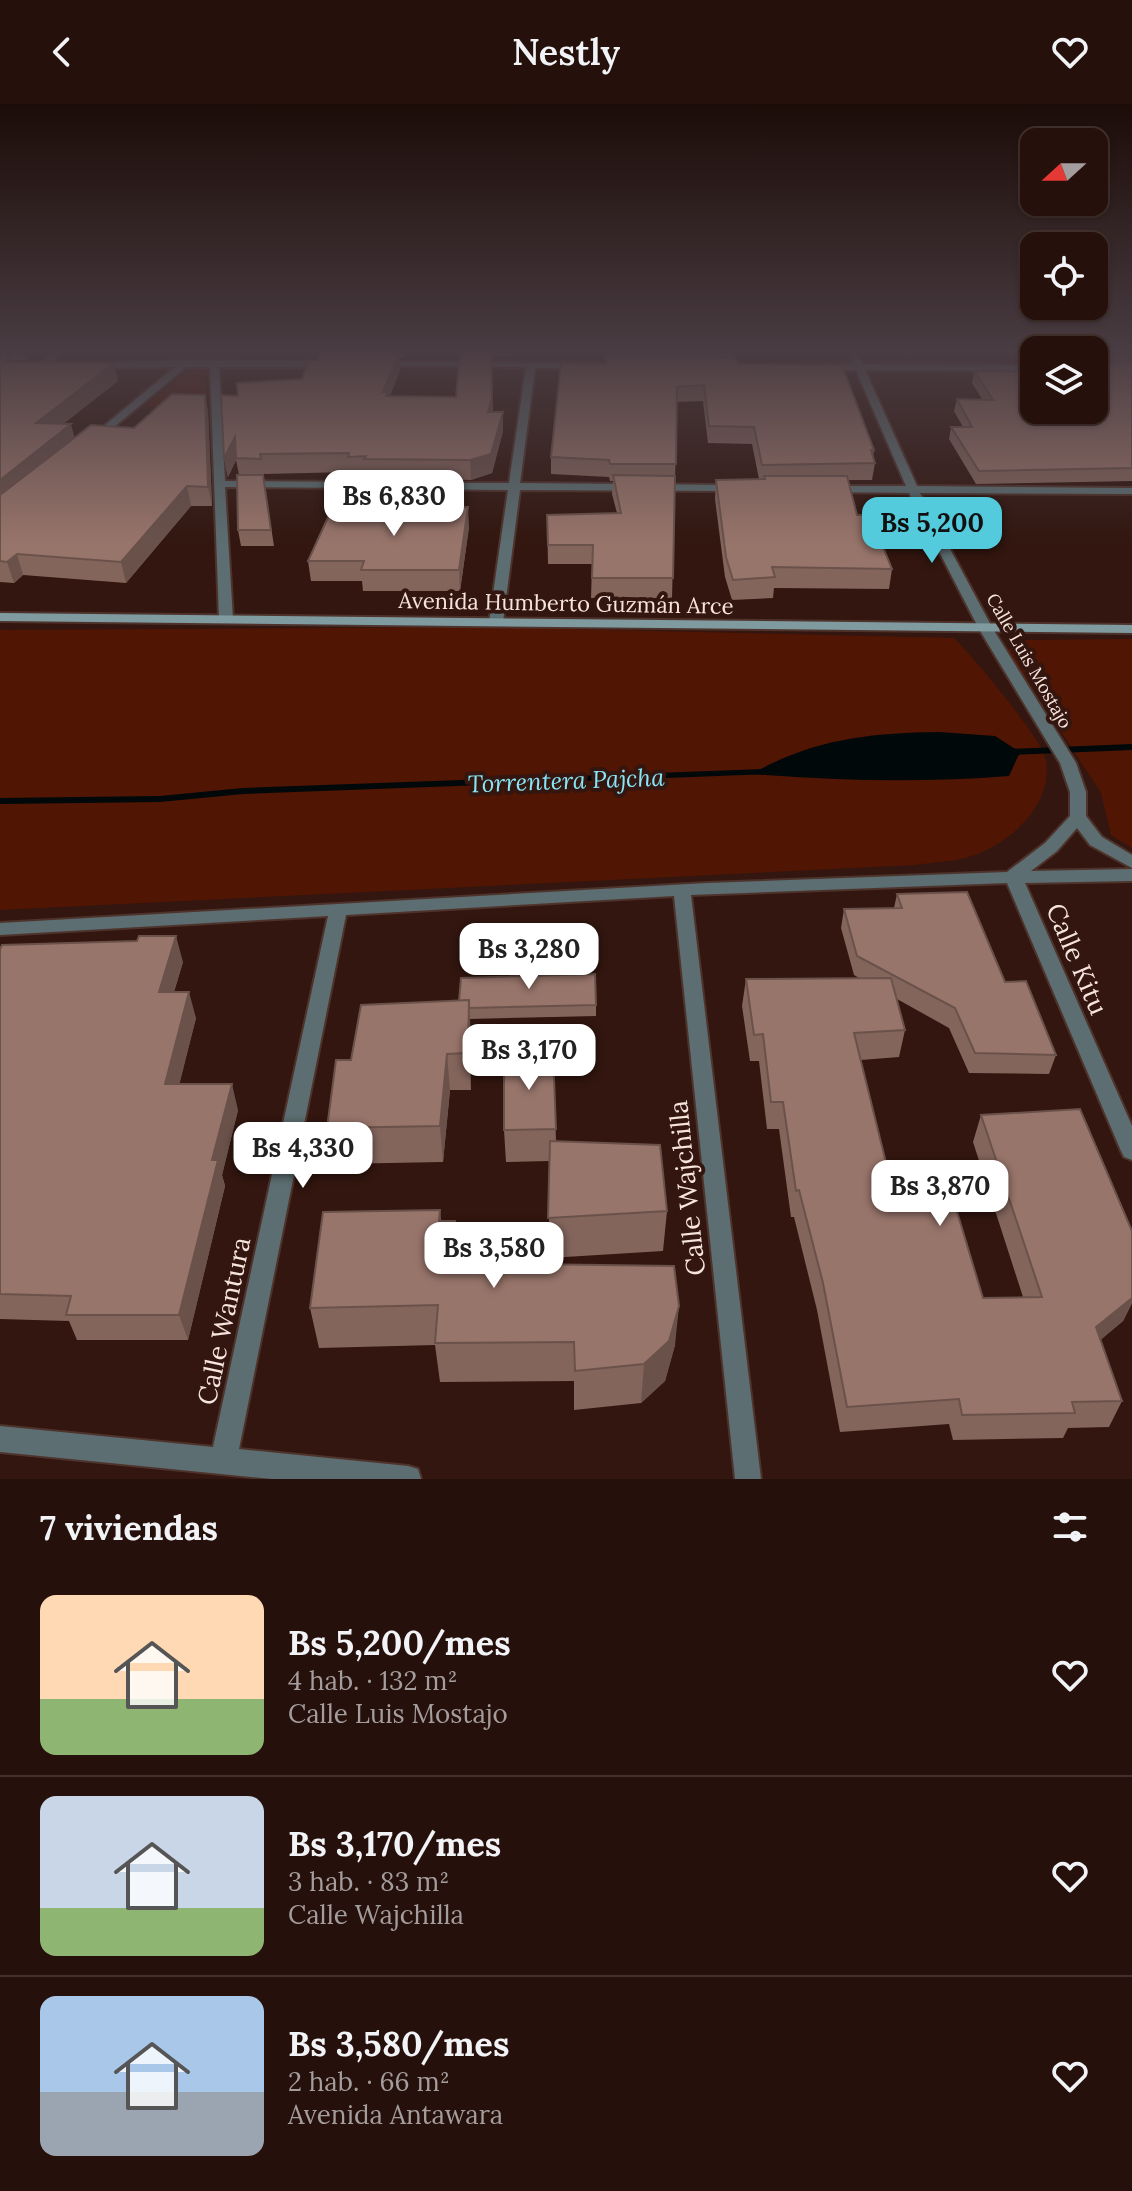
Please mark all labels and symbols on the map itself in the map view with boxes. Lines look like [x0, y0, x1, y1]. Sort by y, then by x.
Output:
north arrow [1020, 128, 1108, 216]
pin: Bs 6,830 [311, 470, 477, 538]
pin: Bs 5,200 [849, 497, 1015, 565]
street label: Avenida Humberto Guzmán Arce [397, 586, 734, 620]
street label: Calle Luis Mostajo [981, 589, 1077, 732]
water label: Torrentera Pajcha [467, 762, 666, 799]
street label: Calle Kitu [1039, 898, 1116, 1019]
pin: Bs 3,280 [446, 923, 612, 991]
pin: Bs 3,170 [446, 1024, 612, 1092]
street label: Calle Wajchilla [661, 1099, 712, 1277]
pin: Bs 4,330 [220, 1122, 386, 1190]
pin: Bs 3,870 [857, 1160, 1023, 1228]
pin: Bs 3,580 [411, 1222, 577, 1290]
street label: Calle Wantura [190, 1234, 257, 1408]

